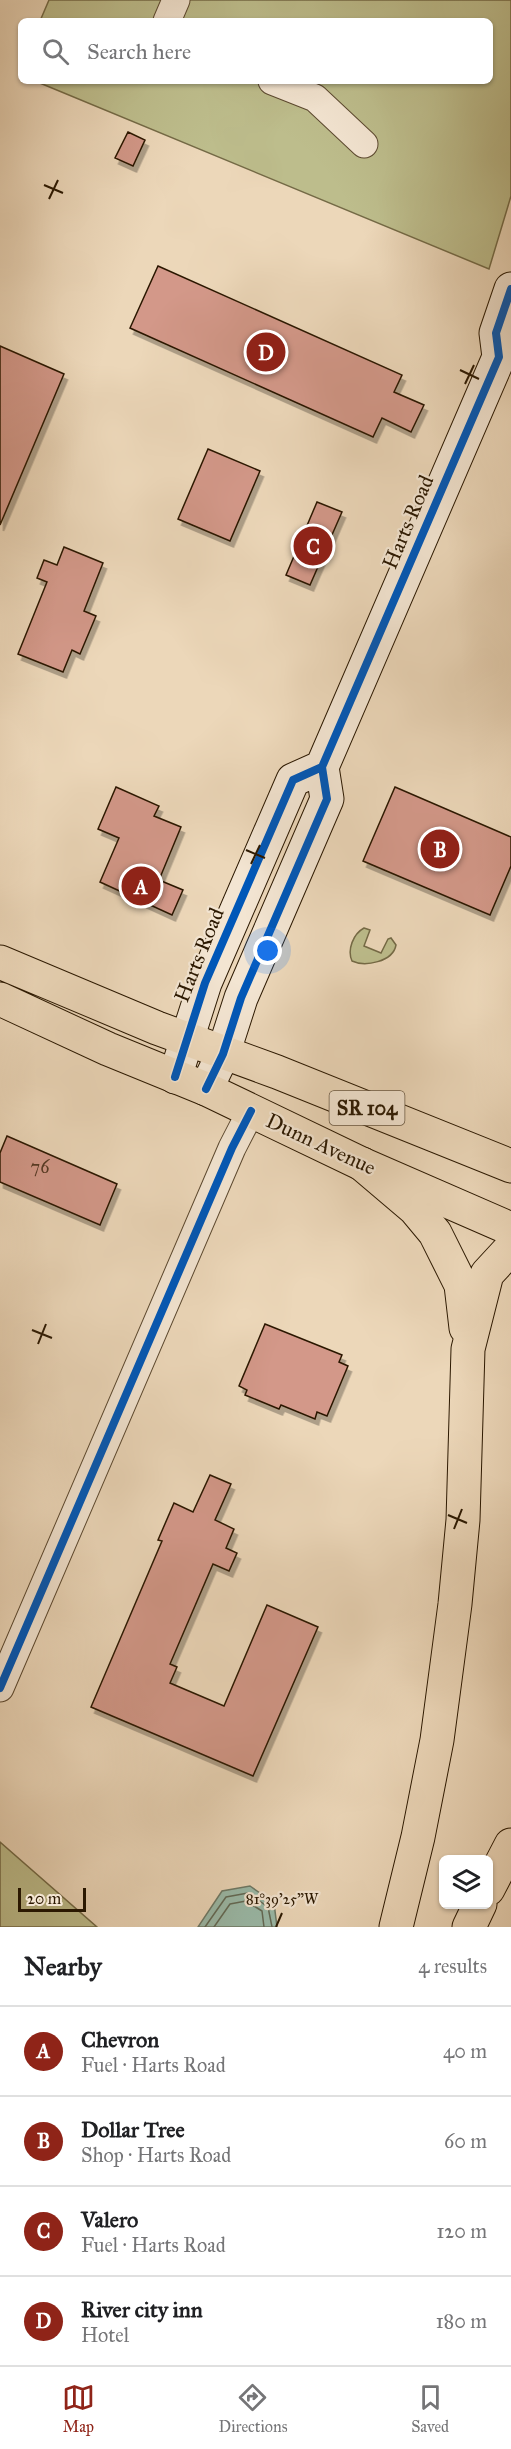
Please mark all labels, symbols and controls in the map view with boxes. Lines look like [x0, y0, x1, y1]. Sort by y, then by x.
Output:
search box [18, 18, 493, 84]
icon: search [39, 35, 72, 68]
text: Search here [87, 38, 191, 65]
pin: D [246, 330, 286, 374]
street label: Harts Road [377, 471, 440, 573]
pin: C [294, 524, 332, 568]
pin: B [420, 826, 460, 872]
pin: A [122, 864, 160, 908]
street label: Harts Road [168, 904, 230, 1006]
your location [253, 936, 282, 965]
road number: SR 104 [330, 1091, 404, 1125]
street label: Dunn Avenue [262, 1107, 380, 1181]
house number: 76 [31, 1156, 50, 1178]
map controls [439, 1855, 493, 1909]
button: layers [439, 1855, 493, 1909]
scale bar [18, 1885, 86, 1912]
text: 20 m [27, 1889, 61, 1908]
text: 81°39'25"W [246, 1890, 319, 1908]
text: Nearby [24, 1950, 102, 1982]
text: 4 results [418, 1954, 487, 1978]
text: Chevron [81, 2026, 159, 2053]
text: A [37, 2039, 50, 2063]
text: 40 m [443, 2039, 487, 2063]
text: Fuel · Harts Road [81, 2053, 226, 2077]
text: Dollar Tree [81, 2116, 185, 2143]
text: B [37, 2129, 50, 2153]
text: 60 m [444, 2129, 487, 2153]
text: Shop · Harts Road [81, 2143, 231, 2167]
text: Valero [81, 2206, 138, 2233]
text: C [37, 2219, 50, 2243]
text: 120 m [436, 2219, 487, 2243]
text: Fuel · Harts Road [81, 2233, 226, 2257]
text: River city inn [81, 2296, 203, 2323]
text: D [36, 2309, 51, 2333]
text: 180 m [436, 2309, 487, 2333]
text: Hotel [81, 2323, 129, 2347]
tab: Map [62, 2381, 95, 2436]
tab: Directions [219, 2381, 287, 2436]
tab: Saved [411, 2381, 449, 2436]

